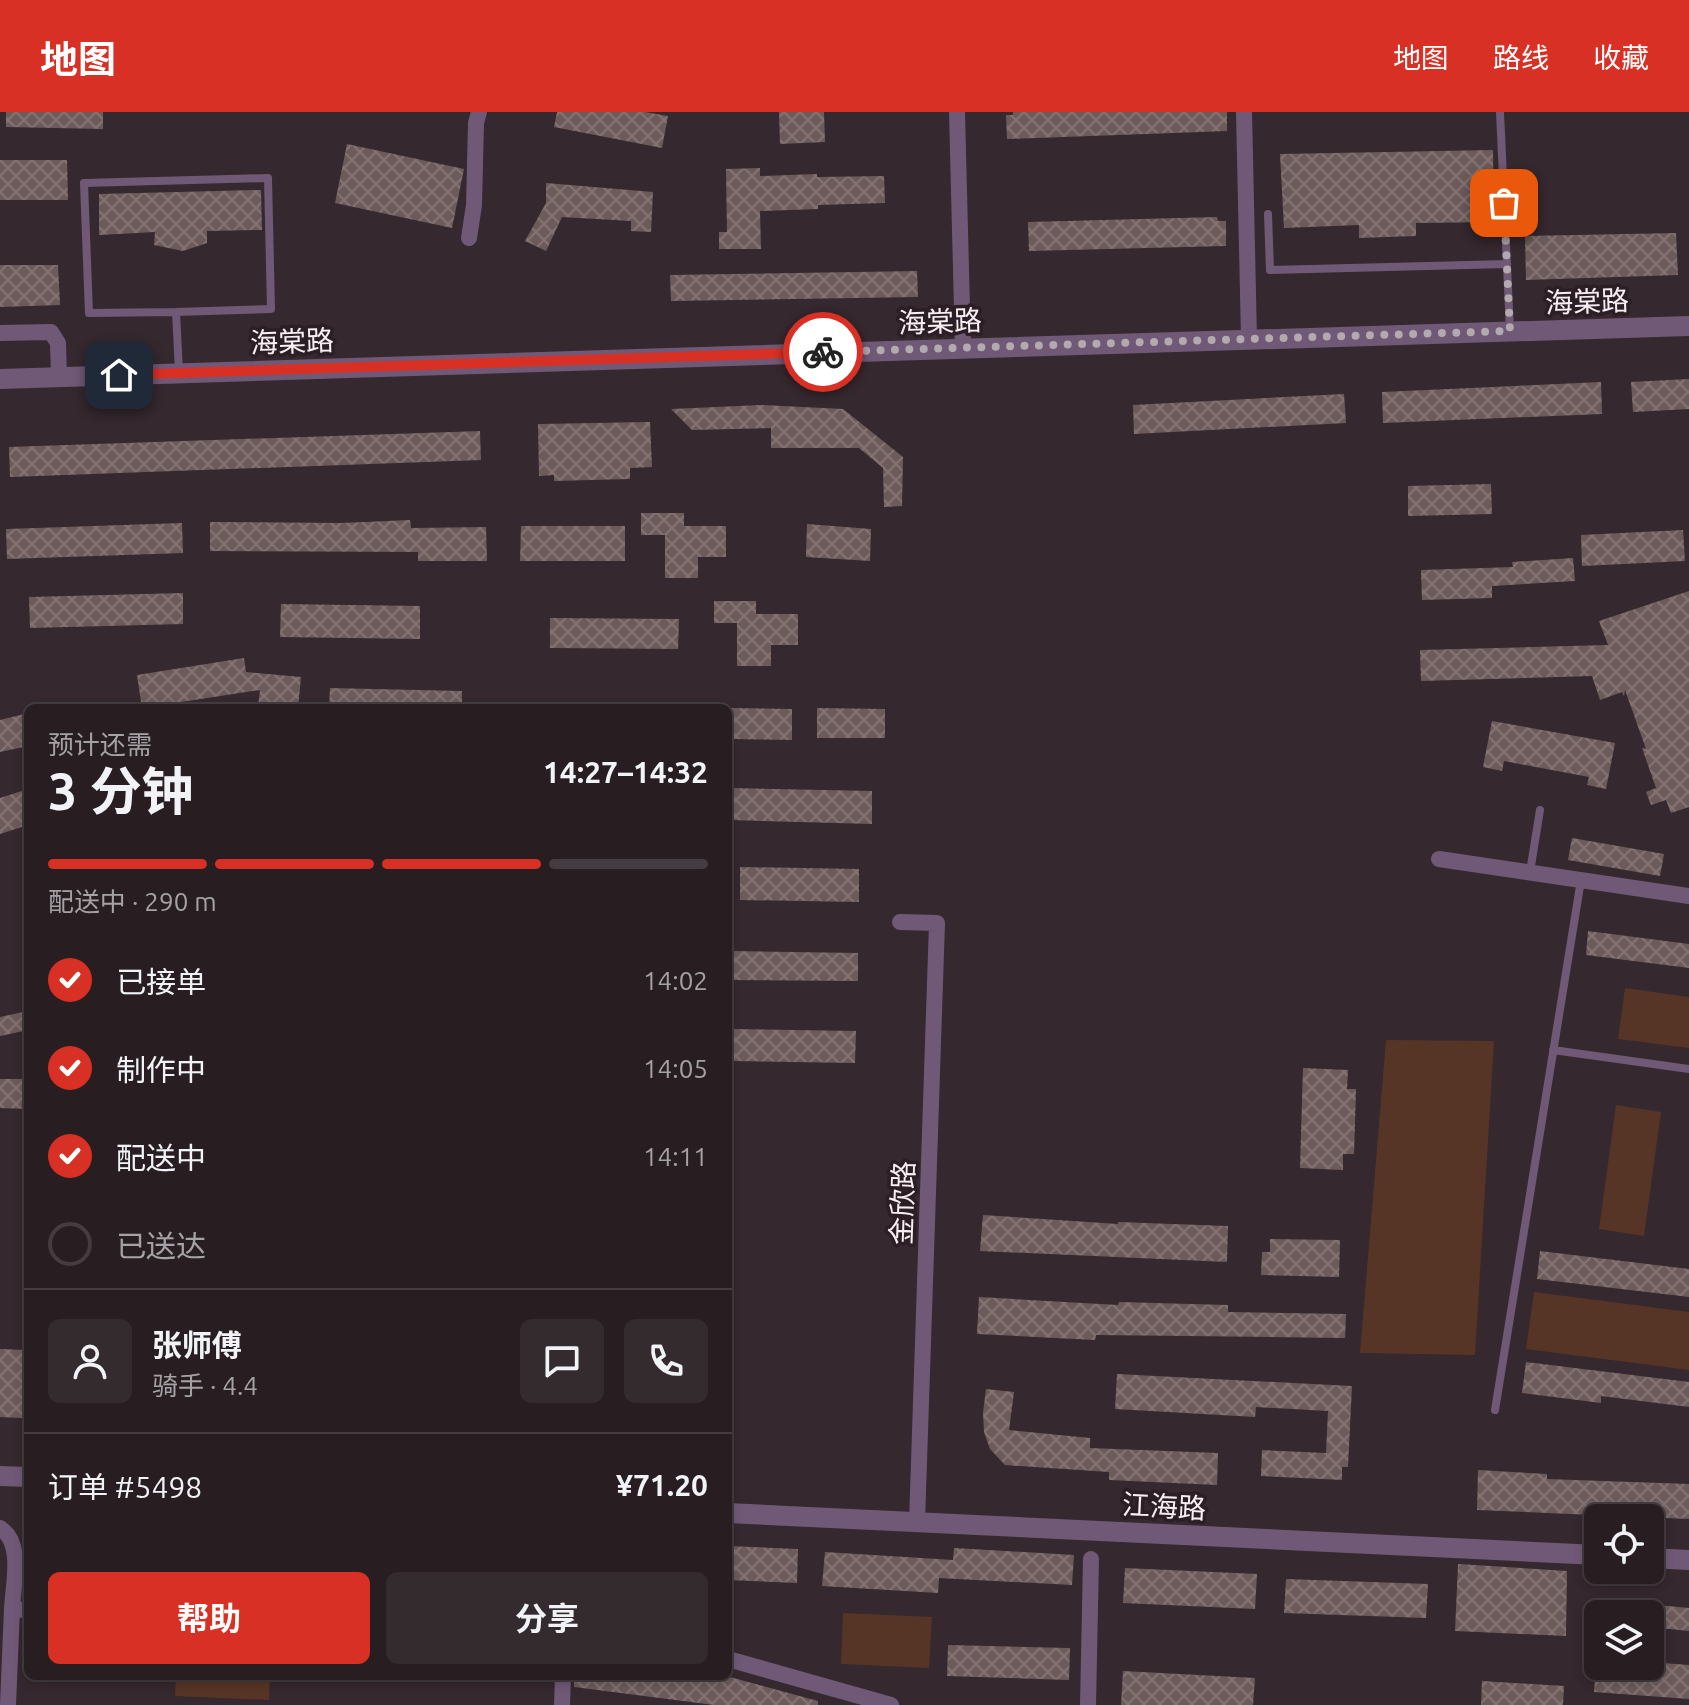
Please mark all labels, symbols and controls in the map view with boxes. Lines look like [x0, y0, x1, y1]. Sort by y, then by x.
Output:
text: 地图 [40, 38, 116, 80]
text: 地图 [1393, 42, 1449, 73]
text: 路线 [1493, 42, 1549, 73]
text: 收藏 [1593, 42, 1649, 73]
pin [1470, 169, 1538, 237]
icon: bag [1482, 181, 1526, 225]
street label: 海棠路 [1544, 284, 1630, 318]
street label: 海棠路 [897, 304, 983, 338]
courier [783, 312, 863, 392]
street label: 海棠路 [249, 324, 335, 358]
icon: bike [801, 330, 845, 374]
pin [85, 341, 153, 409]
icon: home [97, 353, 141, 397]
text: 预计还需 [48, 730, 152, 759]
text: 14:27–14:32 [543, 755, 708, 789]
text: 3 分钟 [48, 762, 194, 820]
text: 配送中 · 290 m [48, 887, 217, 916]
icon: check [48, 958, 92, 1002]
text: 已接单 [116, 965, 206, 999]
text: 14:02 [643, 966, 708, 995]
icon: check [48, 1046, 92, 1090]
text: 制作中 [116, 1053, 206, 1087]
text: 14:05 [643, 1054, 708, 1083]
icon: check [48, 1134, 92, 1178]
text: 配送中 [116, 1141, 206, 1175]
text: 14:11 [643, 1142, 708, 1171]
street label: 金欣路 [885, 1160, 919, 1246]
text: 已送达 [116, 1229, 206, 1263]
button: person [48, 1319, 132, 1403]
button: chat [520, 1319, 604, 1403]
button: phone [624, 1319, 708, 1403]
text: 张师傅 [152, 1328, 242, 1362]
text: 骑手 · 4.4 [152, 1371, 258, 1400]
text: ¥71.20 [616, 1468, 708, 1502]
text: 订单 #5498 [48, 1470, 202, 1504]
street label: 江海路 [1121, 1488, 1207, 1524]
map controls [1584, 1504, 1664, 1680]
button: locate [1584, 1504, 1664, 1584]
button: 帮助 [48, 1572, 370, 1664]
button: 分享 [386, 1572, 708, 1664]
button: layers [1584, 1600, 1664, 1680]

